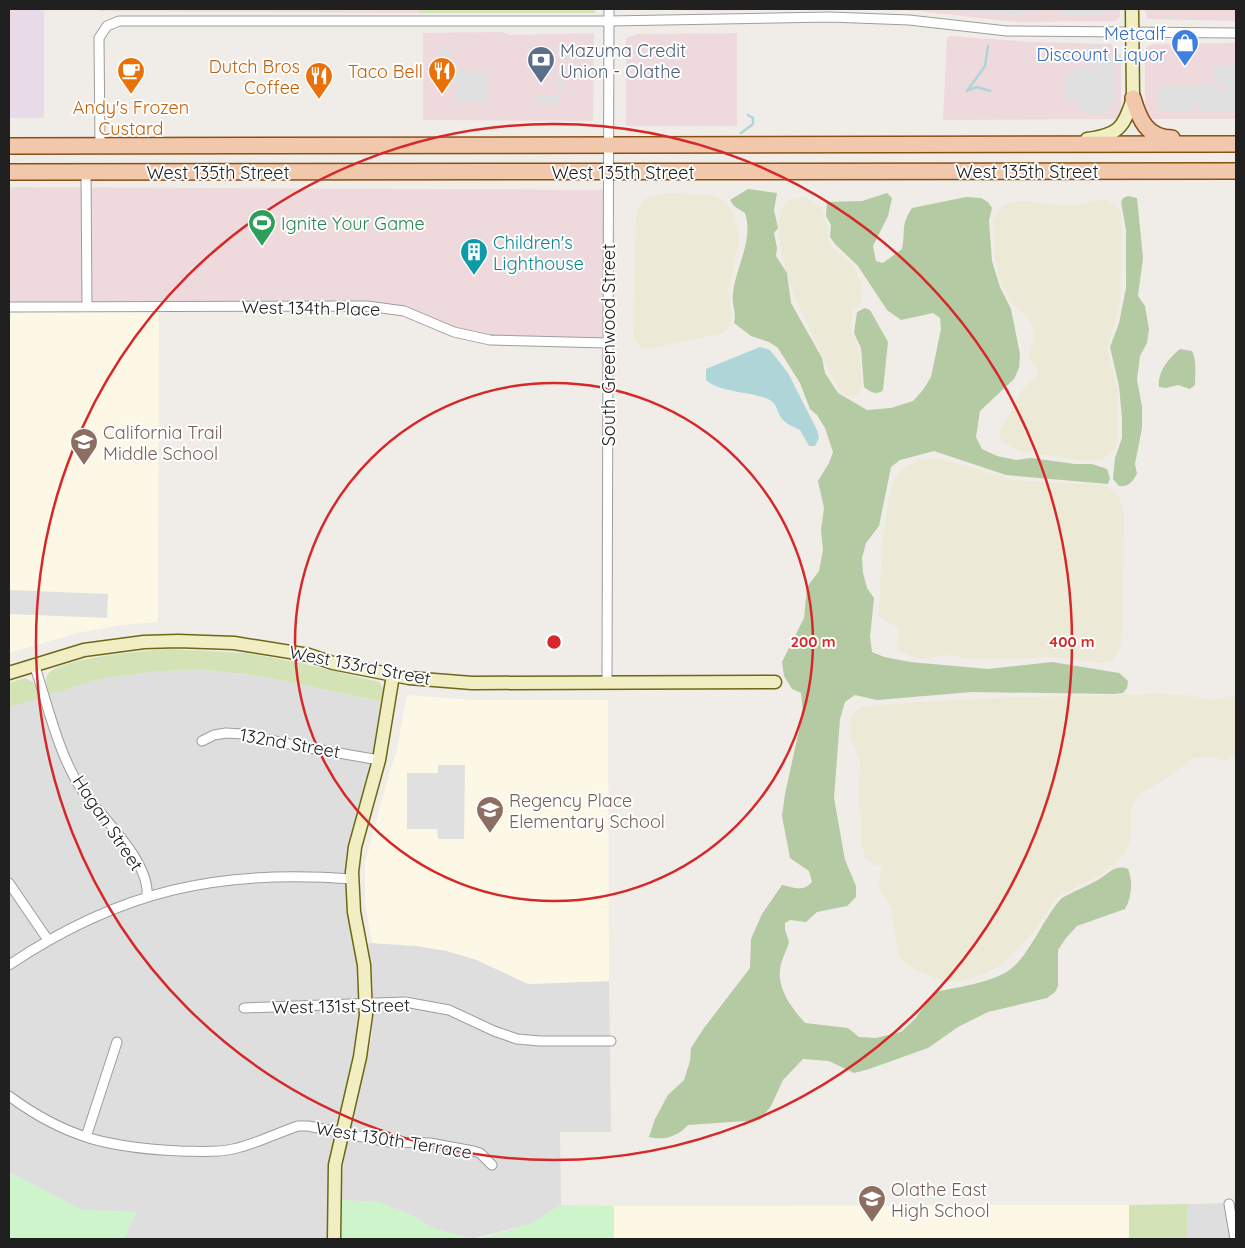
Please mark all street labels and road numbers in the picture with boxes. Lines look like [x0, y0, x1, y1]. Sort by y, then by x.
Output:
street label: West 135th Street [955, 160, 1099, 183]
street label: West 135th Street [146, 161, 290, 184]
street label: West 135th Street [551, 161, 695, 184]
street label: South Greenwood Street [597, 244, 620, 446]
street label: West 134th Place [241, 295, 381, 321]
street label: West 133rd Street [287, 640, 433, 690]
street label: 132nd Street [238, 723, 342, 763]
street label: Hagan Street [68, 771, 148, 875]
street label: West 131st Street [272, 993, 410, 1019]
street label: West 130th Terrace [314, 1116, 474, 1164]

